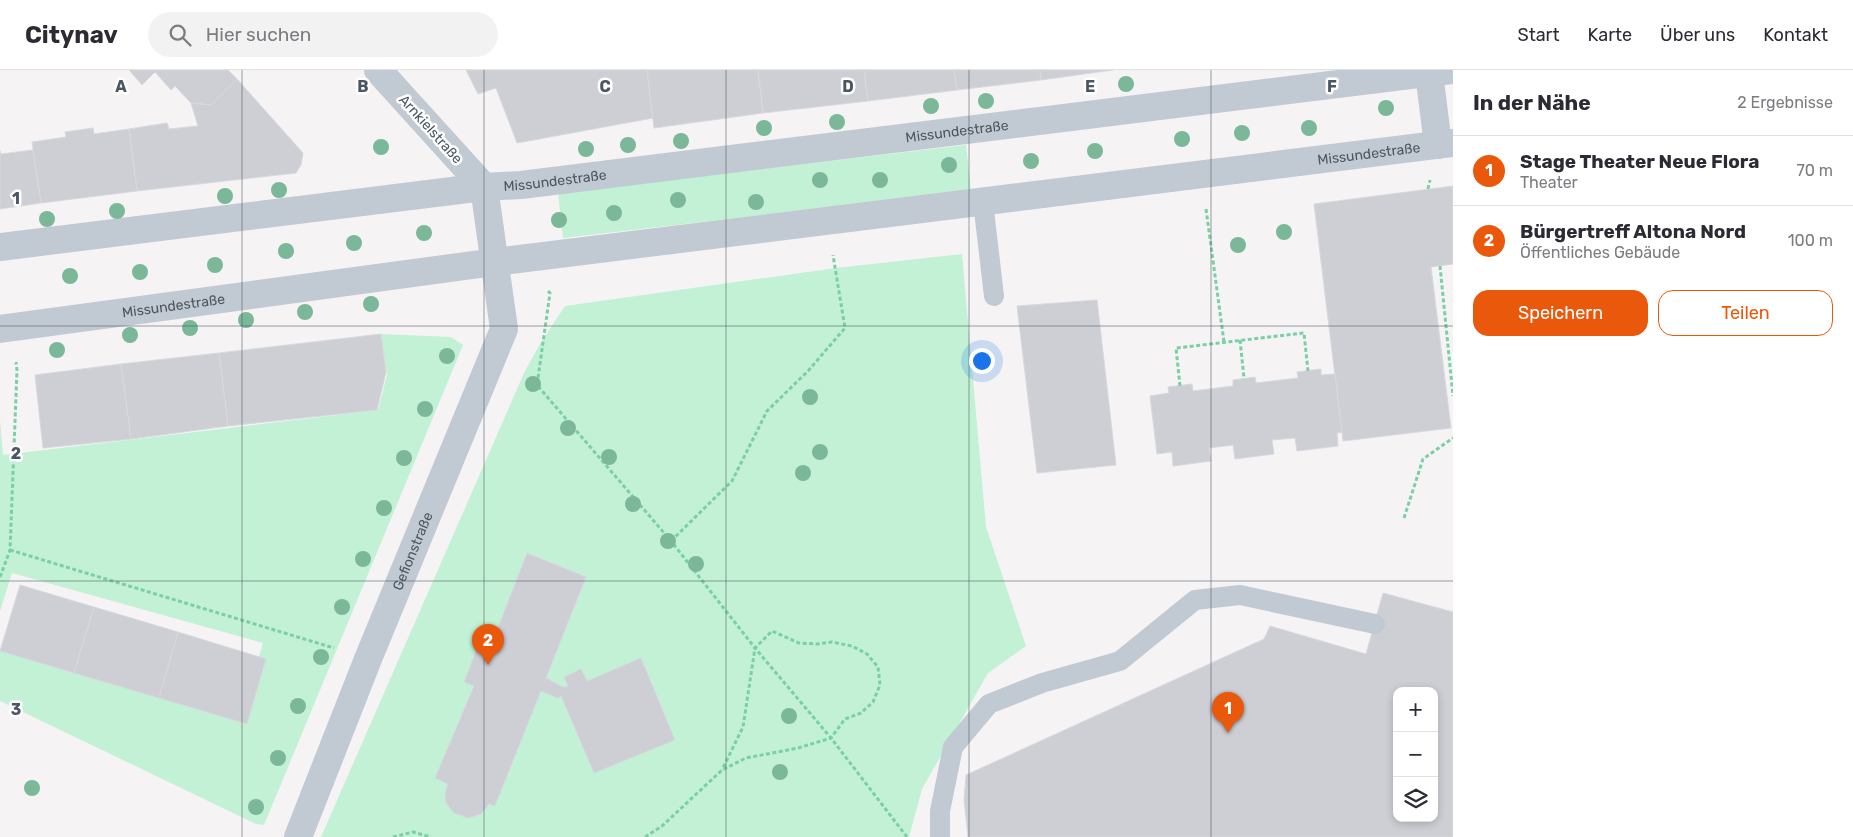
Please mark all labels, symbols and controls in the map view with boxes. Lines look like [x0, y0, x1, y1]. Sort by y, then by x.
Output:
search box [148, 12, 498, 57]
text: Citynav [25, 21, 118, 49]
icon: search [166, 21, 194, 49]
text: Hier suchen [206, 23, 311, 46]
text: Start [1517, 24, 1560, 46]
text: Karte [1588, 24, 1632, 46]
text: Über uns [1660, 24, 1735, 46]
text: Kontakt [1763, 24, 1828, 46]
text: A [115, 77, 127, 96]
text: B [357, 77, 369, 96]
text: C [599, 77, 611, 96]
text: D [842, 77, 854, 96]
text: E [1085, 77, 1095, 96]
text: F [1327, 77, 1337, 96]
text: In der Nähe [1473, 90, 1591, 115]
street label: Arnkielstraße [395, 91, 466, 167]
text: 2 Ergebnisse [1737, 93, 1833, 112]
street label: Missundestraße [905, 117, 1010, 146]
street label: Missundestraße [1316, 139, 1421, 169]
text: Stage Theater Neue Flora [1520, 150, 1759, 173]
text: 1 [1485, 161, 1493, 180]
text: 70 m [1796, 161, 1833, 180]
street label: Missundestraße [503, 166, 608, 195]
text: Theater [1520, 173, 1578, 192]
text: 1 [12, 189, 20, 208]
text: Bürgertreff Altona Nord [1520, 220, 1746, 243]
text: 2 [1484, 231, 1494, 250]
text: 100 m [1788, 231, 1833, 250]
text: Öffentliches Gebäude [1520, 243, 1680, 262]
button: Speichern [1473, 290, 1648, 336]
button: Teilen [1658, 290, 1833, 336]
street label: Missundestraße [121, 291, 226, 321]
your location [969, 348, 995, 374]
text: 2 [11, 444, 21, 463]
street label: Gefionstraße [389, 509, 437, 593]
pin: 2 [472, 624, 504, 665]
map controls [1393, 687, 1438, 822]
button: + [1393, 687, 1438, 732]
pin: 1 [1212, 692, 1244, 733]
text: 3 [11, 700, 21, 719]
button: − [1393, 732, 1438, 777]
button: layers [1393, 777, 1438, 822]

